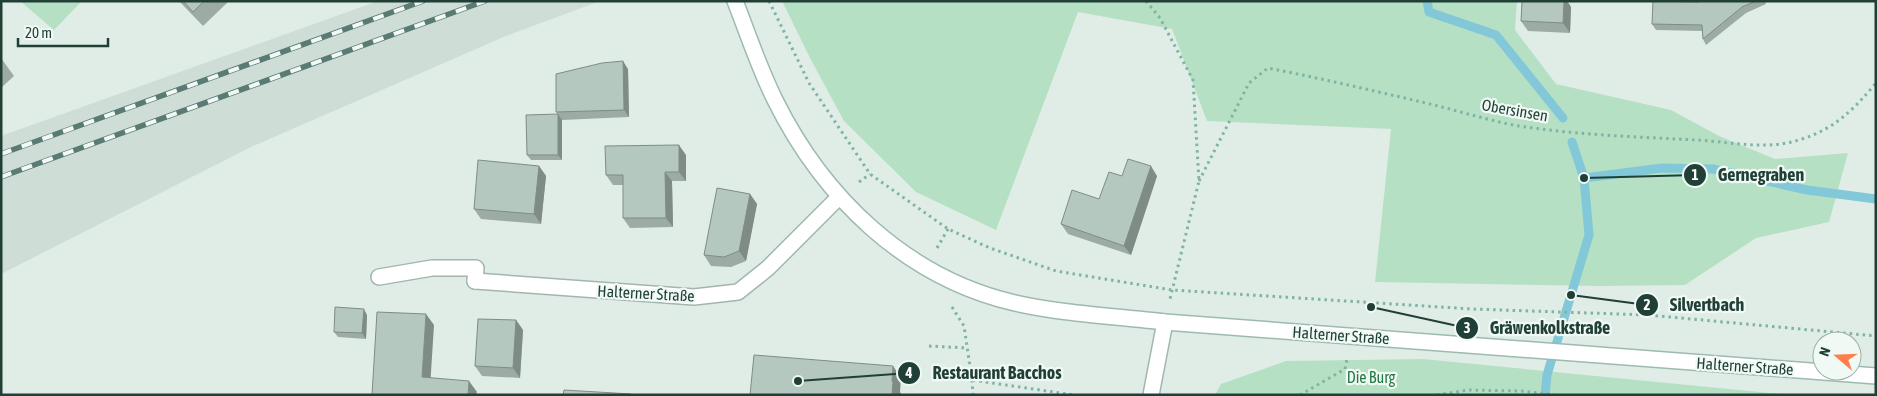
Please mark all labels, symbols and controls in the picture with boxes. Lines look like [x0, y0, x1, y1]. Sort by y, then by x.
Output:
scale bar [18, 15, 108, 47]
text: 20 m [25, 24, 52, 41]
street label: Obersinsen [1481, 95, 1549, 125]
callout: Gernegraben [1683, 158, 1814, 191]
text: Gernegraben [1718, 164, 1804, 185]
text: 1 [1691, 166, 1699, 183]
street label: Halterner Straße [597, 281, 695, 305]
callout: Silvertbach [1635, 288, 1754, 321]
text: Silvertbach [1670, 294, 1744, 315]
text: 2 [1643, 296, 1651, 313]
callout: Gräwenkolkstraße [1455, 312, 1620, 345]
text: Gräwenkolkstraße [1490, 317, 1610, 338]
text: 3 [1463, 319, 1471, 336]
street label: Halterner Straße [1292, 323, 1390, 347]
north arrow [1812, 331, 1862, 381]
text: N [1816, 345, 1834, 358]
street label: Halterner Straße [1696, 354, 1794, 378]
callout: Restaurant Bacchos [897, 357, 1071, 390]
text: Restaurant Bacchos [932, 362, 1062, 383]
text: 4 [904, 364, 913, 381]
park label: Die Burg [1347, 368, 1395, 387]

